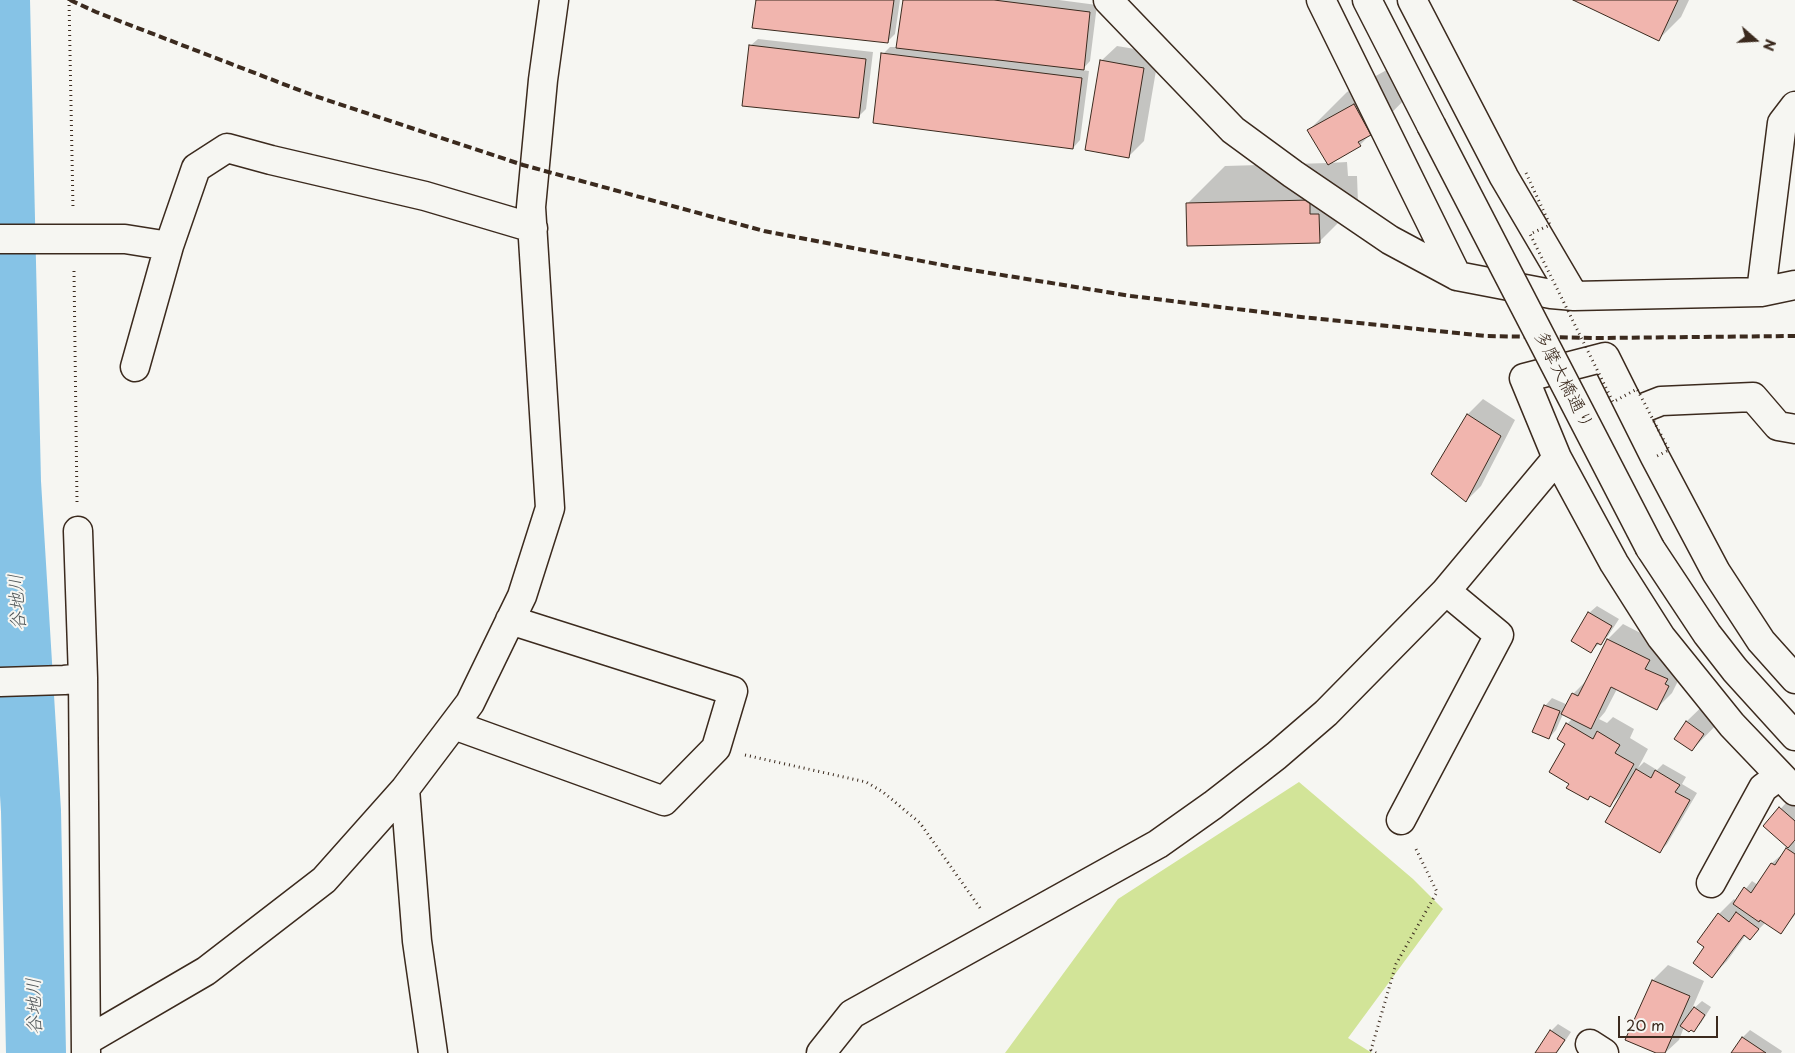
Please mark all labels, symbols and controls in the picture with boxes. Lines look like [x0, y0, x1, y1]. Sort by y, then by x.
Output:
north arrow [1730, 15, 1780, 65]
text: N [1758, 36, 1781, 54]
street label: 多摩大橋通り [1529, 327, 1597, 433]
water label: 谷地川 [5, 573, 31, 631]
water label: 谷地川 [23, 977, 47, 1035]
scale bar [1620, 1006, 1720, 1038]
text: 20 m [1626, 1013, 1665, 1036]

